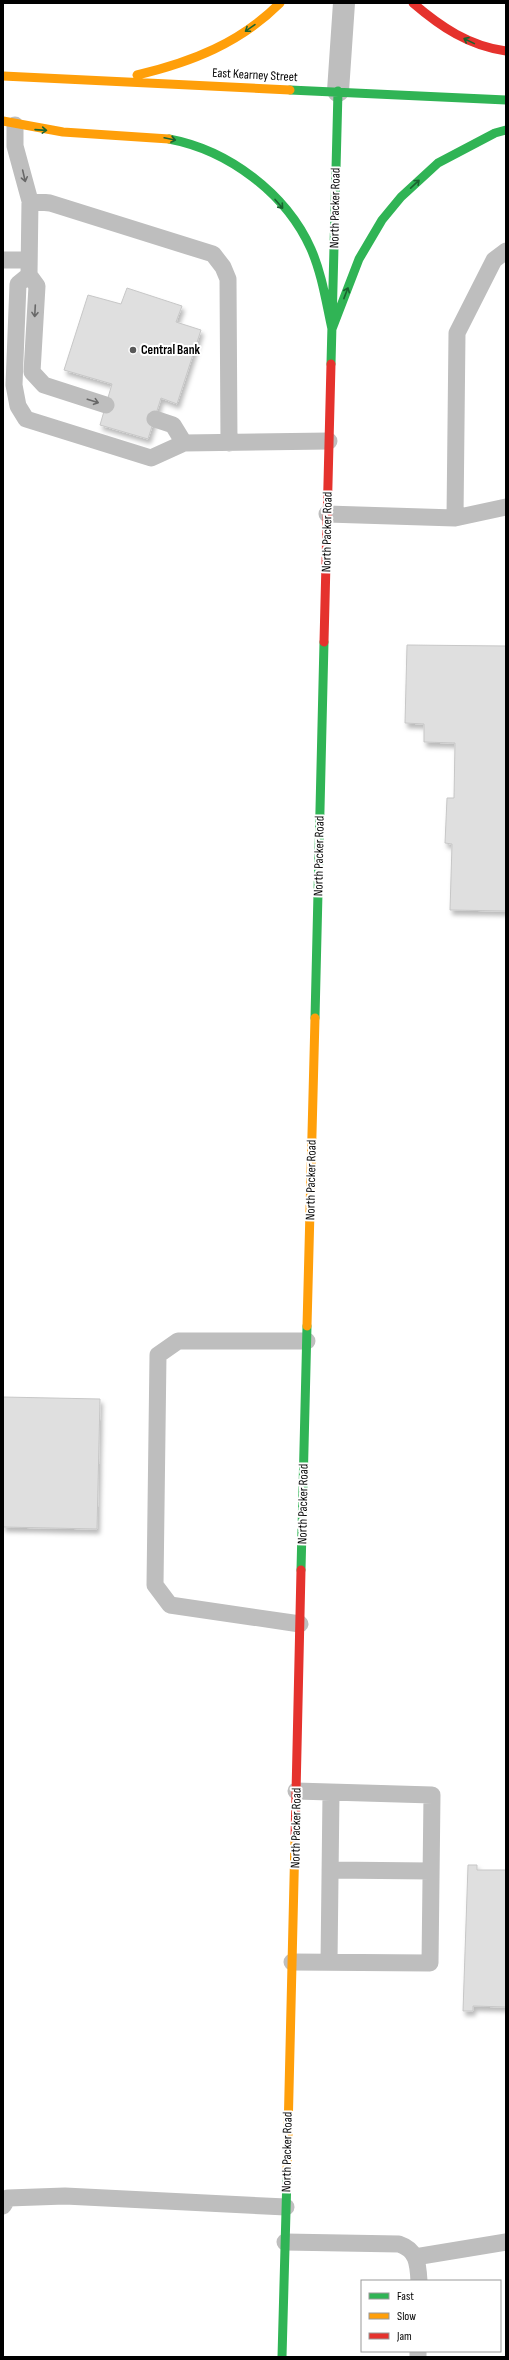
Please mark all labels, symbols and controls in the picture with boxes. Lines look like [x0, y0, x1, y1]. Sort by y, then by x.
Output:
one-way arrow [245, 24, 256, 32]
one-way arrow [463, 37, 475, 44]
street label: East Kearney Street [212, 65, 298, 85]
one-way arrow [34, 126, 47, 133]
one-way arrow [163, 136, 176, 144]
street label: North Packer Road [326, 168, 344, 248]
one-way arrow [21, 169, 29, 182]
one-way arrow [410, 180, 420, 189]
one-way arrow [275, 199, 284, 210]
one-way arrow [342, 287, 350, 299]
one-way arrow [32, 304, 39, 317]
place label: Central Bank [141, 342, 200, 358]
marker: Central Bank [128, 345, 138, 355]
one-way arrow [86, 398, 99, 405]
street label: North Packer Road [318, 492, 336, 572]
street label: North Packer Road [310, 816, 328, 896]
street label: North Packer Road [302, 1140, 320, 1220]
street label: North Packer Road [294, 1464, 312, 1544]
street label: North Packer Road [287, 1788, 305, 1868]
street label: North Packer Road [278, 2112, 296, 2192]
legend [361, 2280, 501, 2352]
text: Fast [397, 2289, 414, 2304]
text: Slow [397, 2309, 416, 2324]
text: Jam [396, 2329, 412, 2344]

